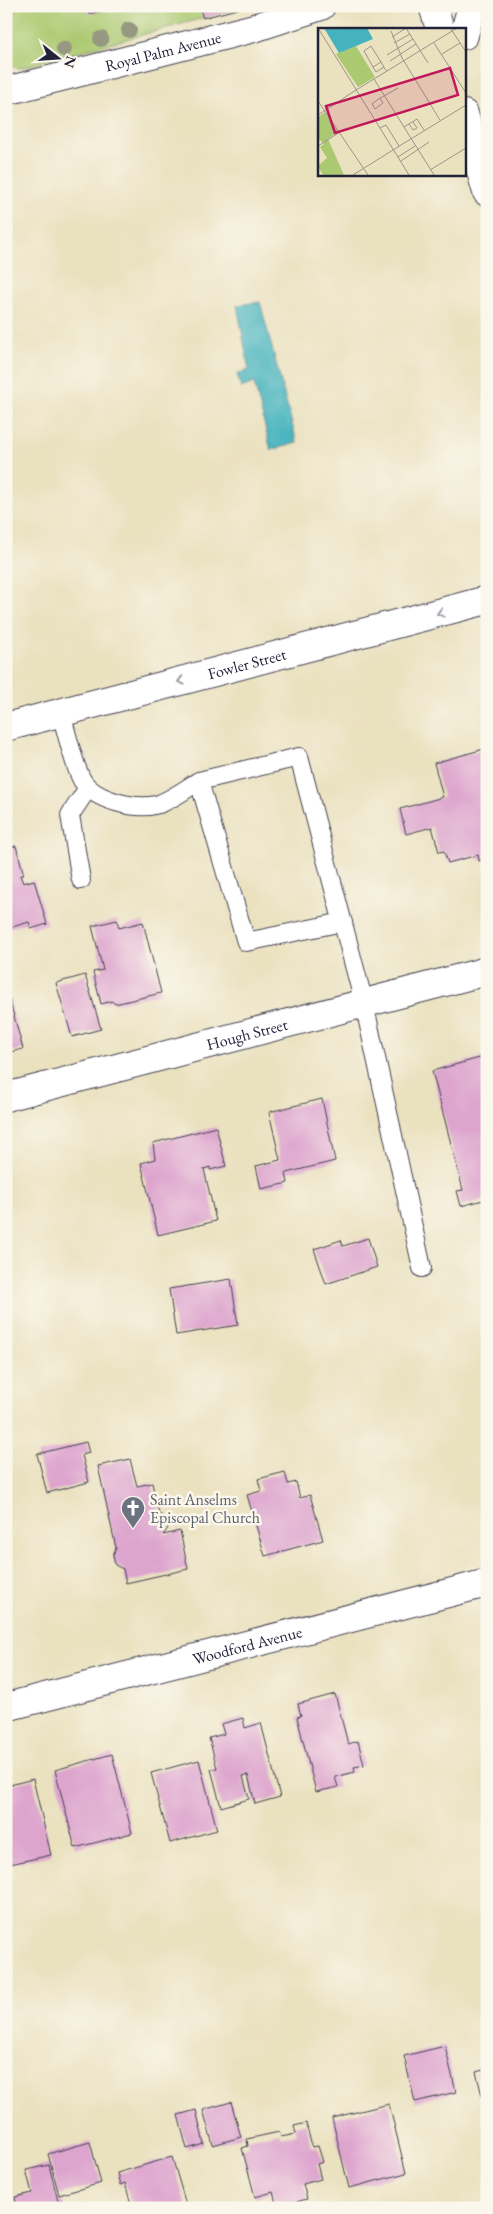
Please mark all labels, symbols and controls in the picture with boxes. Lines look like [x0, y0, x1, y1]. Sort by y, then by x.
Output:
street label: Royal Palm Avenue [103, 27, 223, 76]
inset map [318, 28, 466, 175]
north arrow [32, 32, 82, 82]
text: N [60, 54, 81, 70]
one-way arrow [436, 607, 444, 617]
street label: Fowler Street [205, 644, 288, 684]
one-way arrow [177, 675, 185, 685]
street label: Hough Street [204, 1014, 290, 1055]
place label: Saint Anselms Episcopal Church [150, 1489, 260, 1528]
church icon: Saint Anselms Episcopal Church [120, 1495, 146, 1529]
street label: Woodford Avenue [190, 1621, 304, 1670]

